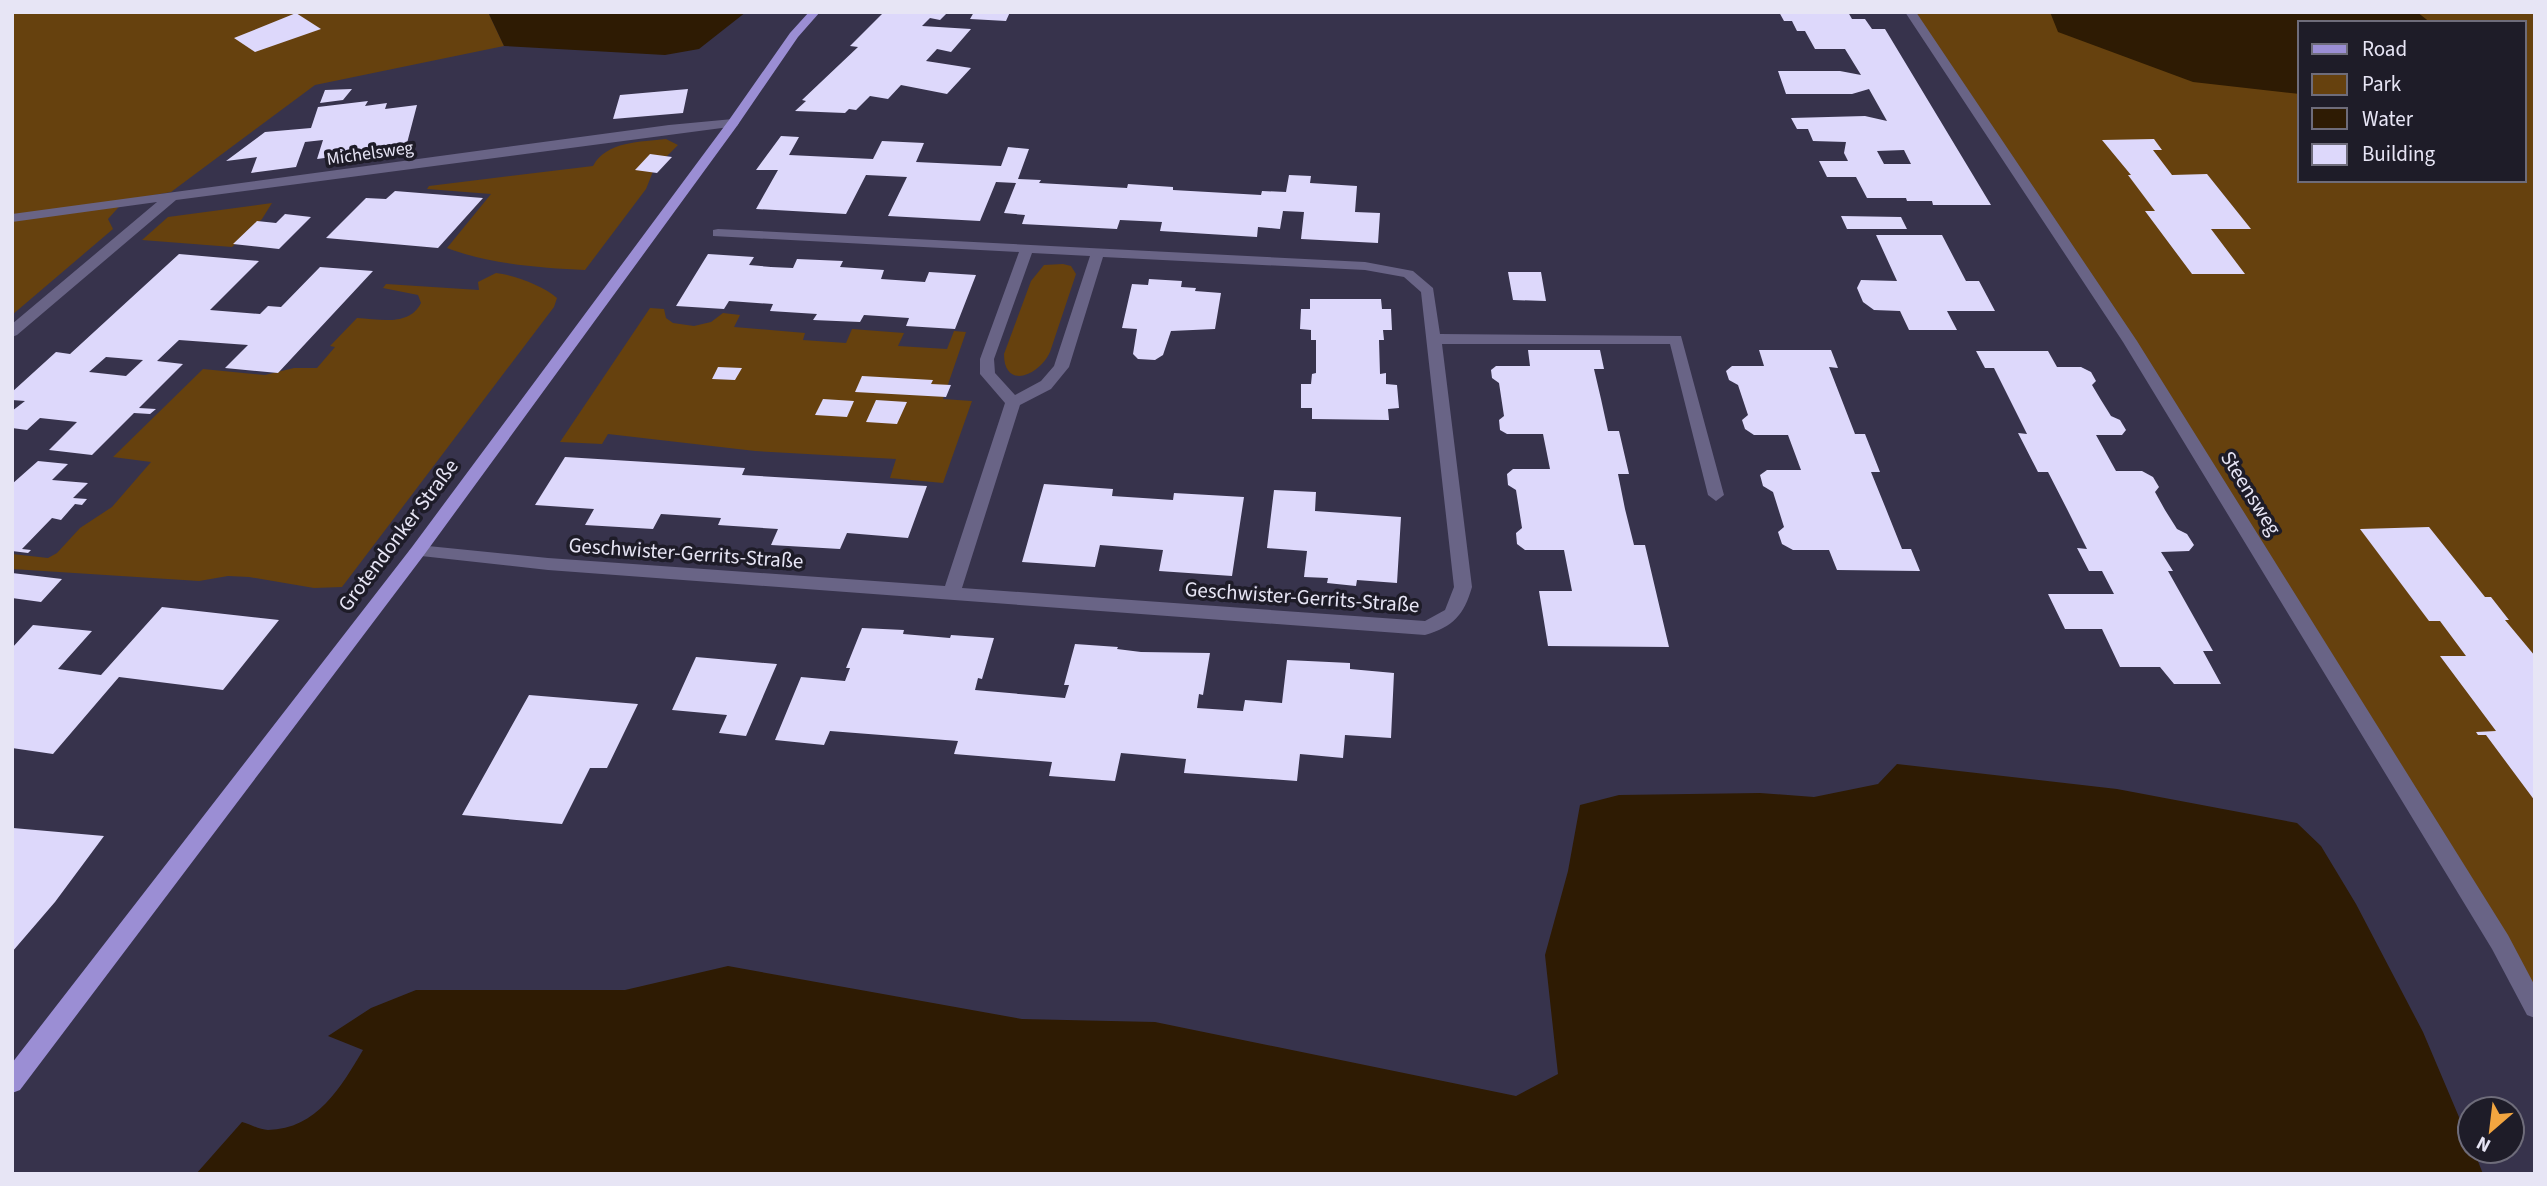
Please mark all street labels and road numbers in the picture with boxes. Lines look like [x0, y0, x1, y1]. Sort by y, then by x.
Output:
street label: Michelsweg [325, 135, 415, 172]
street label: Steensweg [2213, 445, 2289, 541]
street label: Grotendonker Straße [331, 453, 465, 617]
street label: Geschwister-Gerrits-Straße [568, 530, 804, 576]
street label: Geschwister-Gerrits-Straße [1184, 574, 1420, 620]

